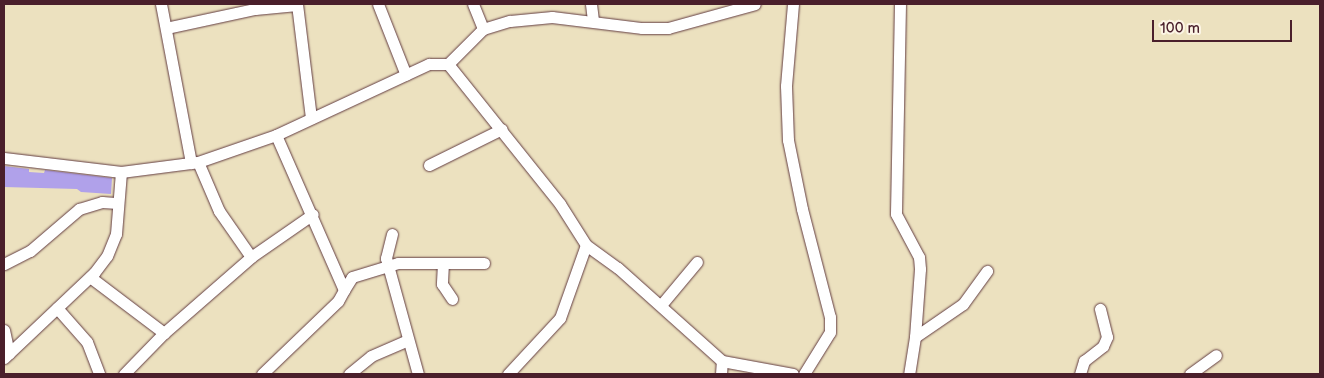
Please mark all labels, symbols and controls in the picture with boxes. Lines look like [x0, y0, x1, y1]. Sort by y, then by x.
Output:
scale bar [1154, 10, 1294, 42]
text: 100 m [1160, 19, 1200, 38]

